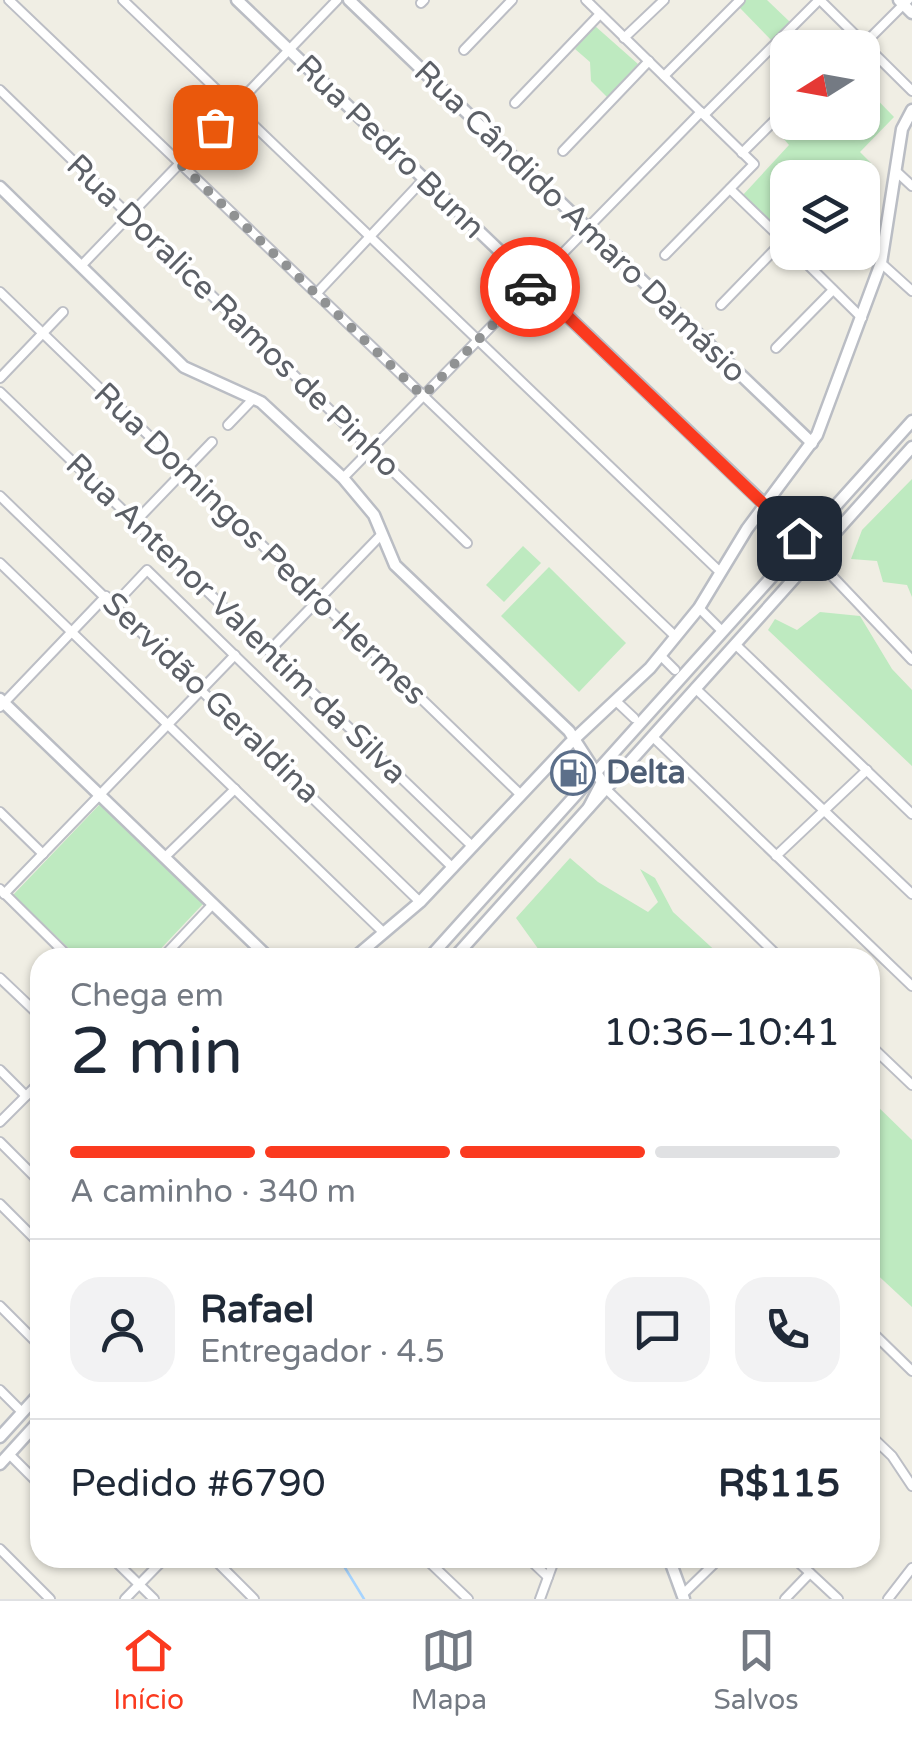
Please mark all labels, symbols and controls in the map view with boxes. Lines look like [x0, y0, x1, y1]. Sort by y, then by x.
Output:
north arrow [770, 30, 880, 140]
map controls [770, 30, 880, 270]
street label: Rua Pedro Bunn [288, 47, 492, 247]
street label: Rua Cândido Amaro Damásio [406, 53, 754, 391]
pin [173, 85, 258, 170]
icon: bag [188, 100, 243, 155]
street label: Rua Doralice Ramos de Pinho [58, 147, 408, 485]
button: layers [770, 160, 880, 270]
courier [480, 237, 580, 337]
icon: car [503, 260, 558, 315]
street label: Rua Domingos Pedro Hermes [86, 375, 434, 713]
street label: Rua Antenor Valentim da Silva [58, 446, 414, 792]
pin [757, 496, 842, 581]
icon: home [772, 511, 827, 566]
street label: Servidão Geraldina [95, 585, 327, 811]
fuel station icon: Delta [550, 750, 596, 796]
place label: Delta [606, 754, 686, 792]
text: Chega em [70, 977, 224, 1015]
text: 10:36–10:41 [603, 1010, 840, 1056]
text: 2 min [70, 1013, 243, 1092]
text: A caminho · 340 m [70, 1173, 356, 1211]
button: person [70, 1277, 175, 1382]
button: chat [605, 1277, 710, 1382]
button: phone [735, 1277, 840, 1382]
text: Rafael [200, 1287, 314, 1333]
text: Entregador · 4.5 [200, 1333, 445, 1371]
text: Pedido #6790 [70, 1461, 326, 1507]
text: R$115 [718, 1461, 840, 1507]
tab: Início [113, 1623, 184, 1717]
tab: Mapa [411, 1623, 487, 1717]
tab: Salvos [714, 1623, 799, 1717]

